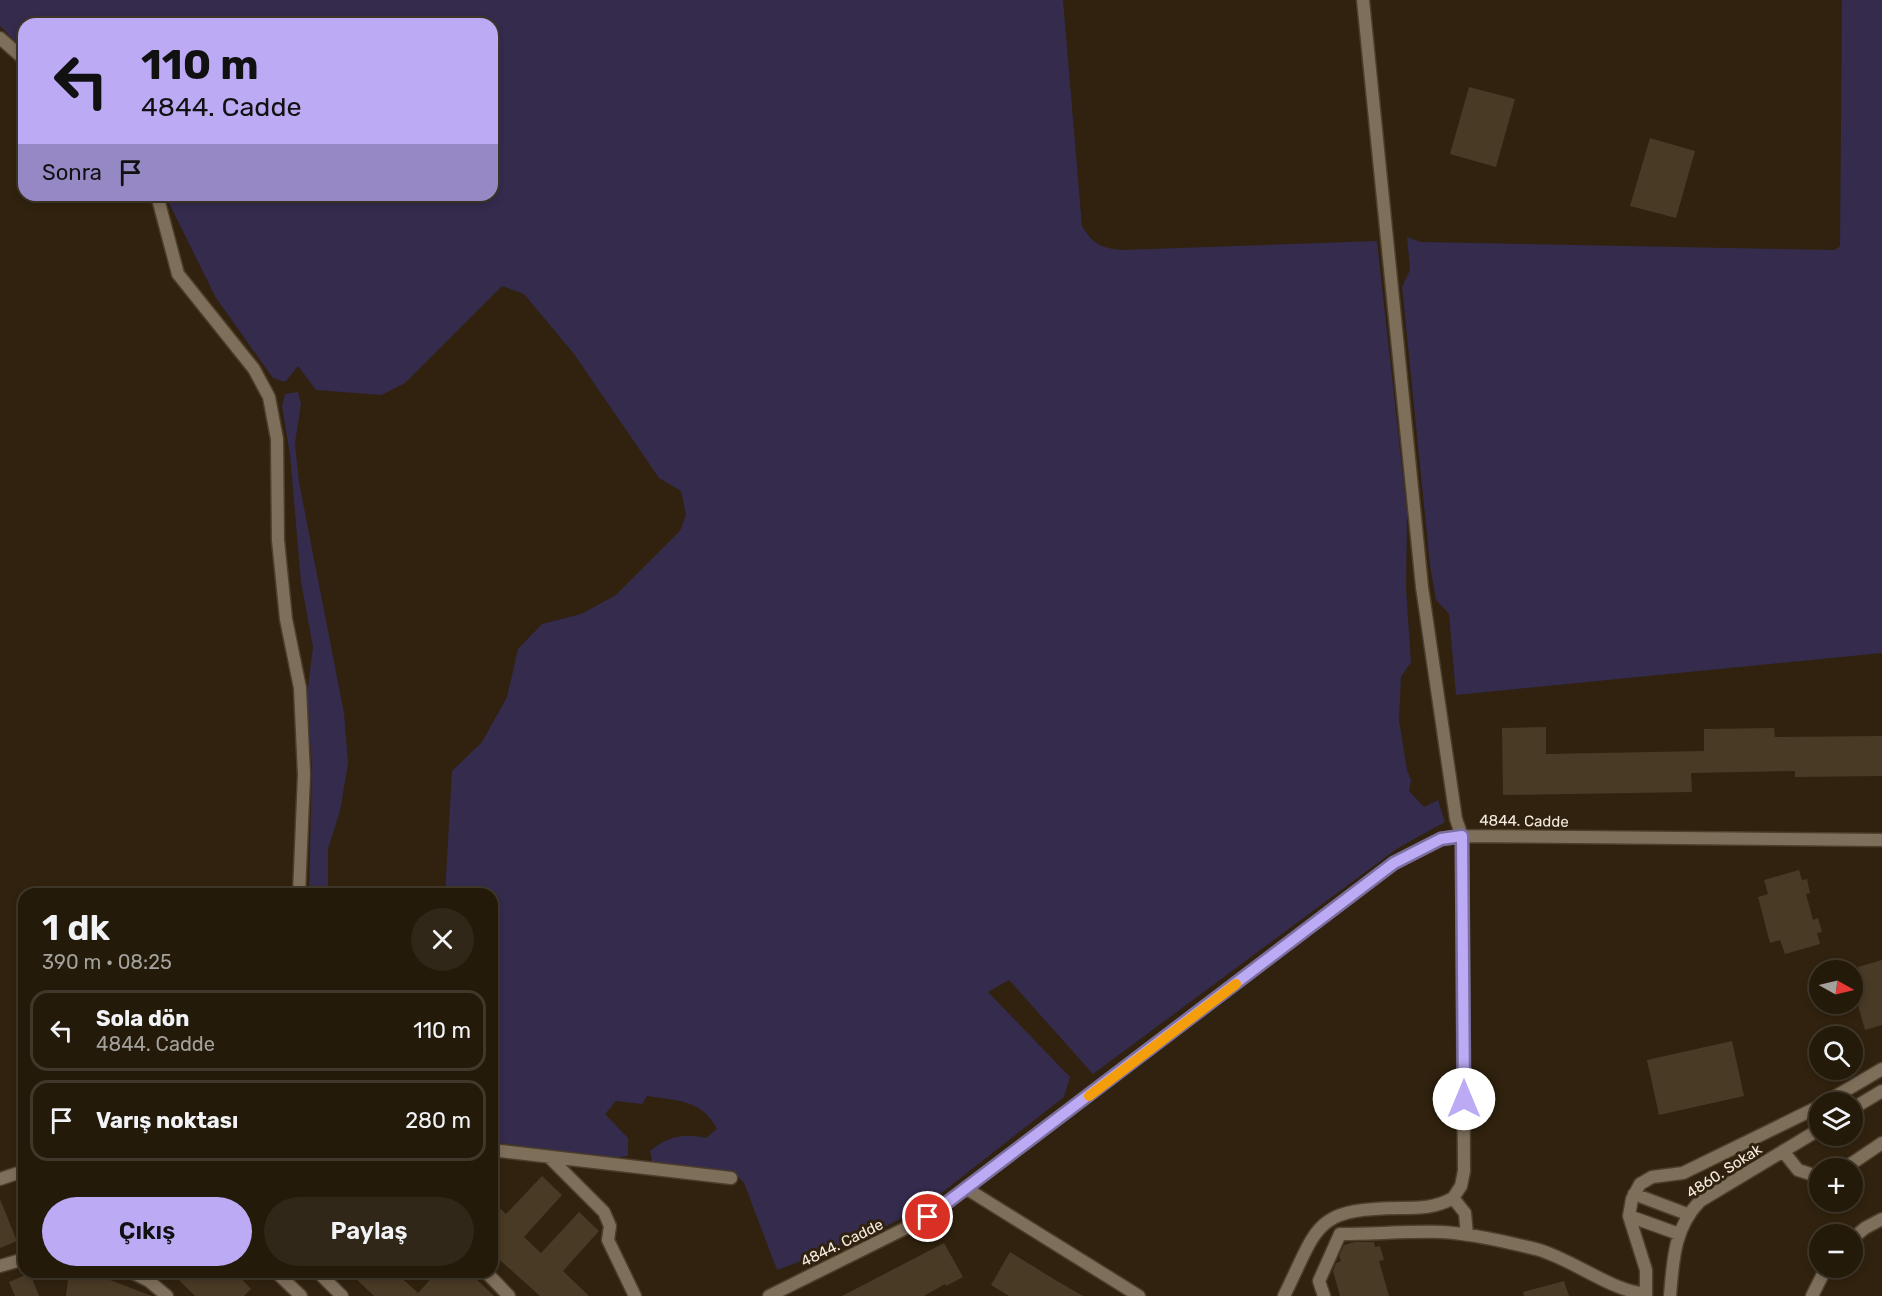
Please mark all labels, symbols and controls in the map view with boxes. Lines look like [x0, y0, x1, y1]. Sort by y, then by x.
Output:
text: 110 m [141, 40, 259, 90]
icon: left [42, 42, 120, 120]
text: 4844. Cadde [141, 91, 302, 123]
icon: arrive [114, 156, 147, 189]
text: Sonra [42, 159, 102, 186]
street label: 4844. Cadde [1479, 811, 1569, 831]
text: 1 dk [42, 906, 110, 949]
button: close [411, 908, 474, 971]
text: 390 m · 08:25 [42, 950, 172, 974]
north arrow [1809, 960, 1863, 1014]
map controls [1809, 960, 1863, 1278]
text: Sola dön [96, 1005, 189, 1032]
icon: left [45, 1014, 78, 1047]
text: 110 m [413, 1017, 471, 1044]
button: search [1809, 1026, 1863, 1080]
text: 4844. Cadde [96, 1032, 215, 1056]
position arrow [1432, 1067, 1496, 1131]
button: layers [1809, 1092, 1863, 1146]
icon: arrive [45, 1104, 78, 1137]
text: Varış noktası [96, 1107, 238, 1134]
text: 280 m [405, 1107, 471, 1134]
street label: 4860. Sokak [1683, 1140, 1765, 1202]
button: + [1809, 1158, 1863, 1212]
pin [902, 1191, 953, 1242]
button: Çıkış [42, 1197, 252, 1266]
button: Paylaş [264, 1197, 474, 1266]
icon: arrive [911, 1200, 944, 1233]
street label: 4844. Cadde [798, 1215, 886, 1271]
button: − [1809, 1224, 1863, 1278]

